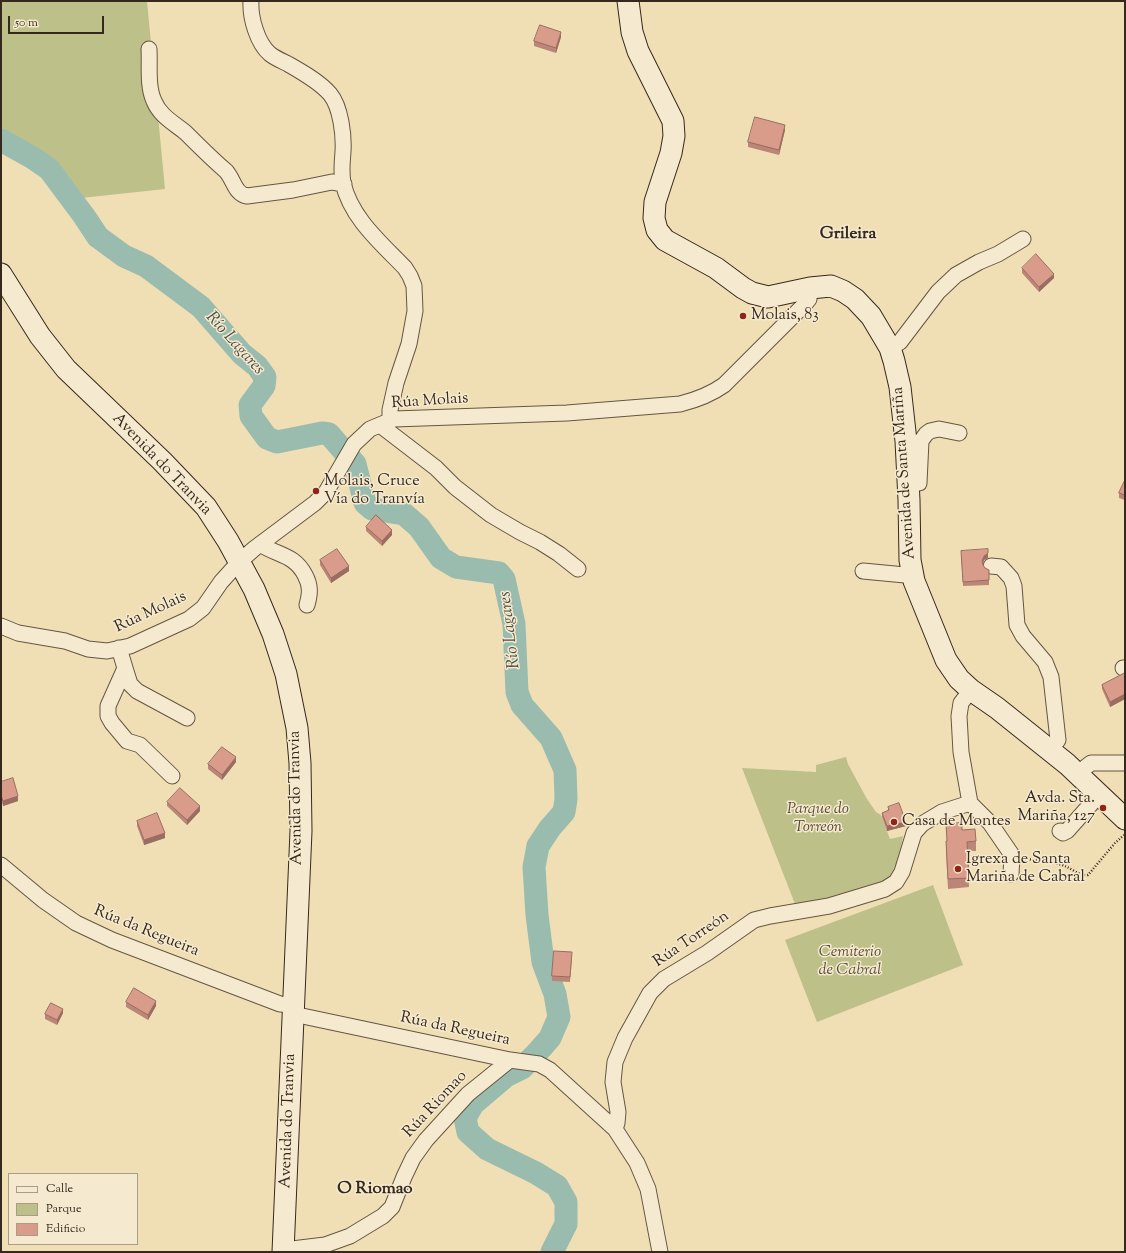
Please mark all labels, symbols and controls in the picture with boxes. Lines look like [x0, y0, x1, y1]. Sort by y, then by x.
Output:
scale bar [10, 8, 106, 34]
text: 50 m [15, 14, 38, 32]
district label: Grileira [820, 225, 876, 245]
place label: Molais, 83 [751, 306, 819, 326]
water label: Río Lagares [200, 308, 268, 380]
marker: Molais, 83 [738, 311, 748, 321]
street label: Avenida de Santa Mariña [889, 386, 921, 560]
street label: Rúa Molais [391, 390, 469, 414]
street label: Avenida do Tranvia [107, 410, 215, 520]
place label: Molais, Cruce Vía do Tranvía [324, 472, 425, 510]
marker: Molais, Cruce Vía do Tranvía [311, 486, 321, 496]
street label: Rúa Molais [112, 588, 190, 638]
water label: Río Lagares [496, 590, 526, 670]
street label: Avenida do Tranvia [286, 730, 308, 866]
place label: Avda. Sta. Mariña, 127 [1017, 789, 1095, 827]
park label: Parque do Torreón [787, 800, 849, 838]
marker: Avda. Sta. Mariña, 127 [1098, 803, 1108, 813]
place label: Casa de Montes [902, 812, 1011, 832]
marker: Casa de Montes [889, 817, 899, 827]
place label: Igrexa de Santa Mariña de Cabral [966, 850, 1085, 888]
marker: Igrexa de Santa Mariña de Cabral [953, 864, 963, 874]
street label: Rúa da Regueira [91, 902, 201, 962]
street label: Rúa Torreón [650, 908, 734, 972]
park label: Cemiterio de Cabral [819, 943, 881, 981]
street label: Rúa da Regueira [398, 1009, 512, 1051]
street label: Avenida do Tranvia [277, 1053, 301, 1189]
street label: Rúa Riomao [400, 1067, 472, 1143]
legend [8, 1173, 138, 1245]
text: Calle [46, 1180, 73, 1198]
district label: O Riomao [337, 1180, 413, 1200]
text: Parque [46, 1200, 82, 1218]
text: Edificio [46, 1220, 85, 1238]

